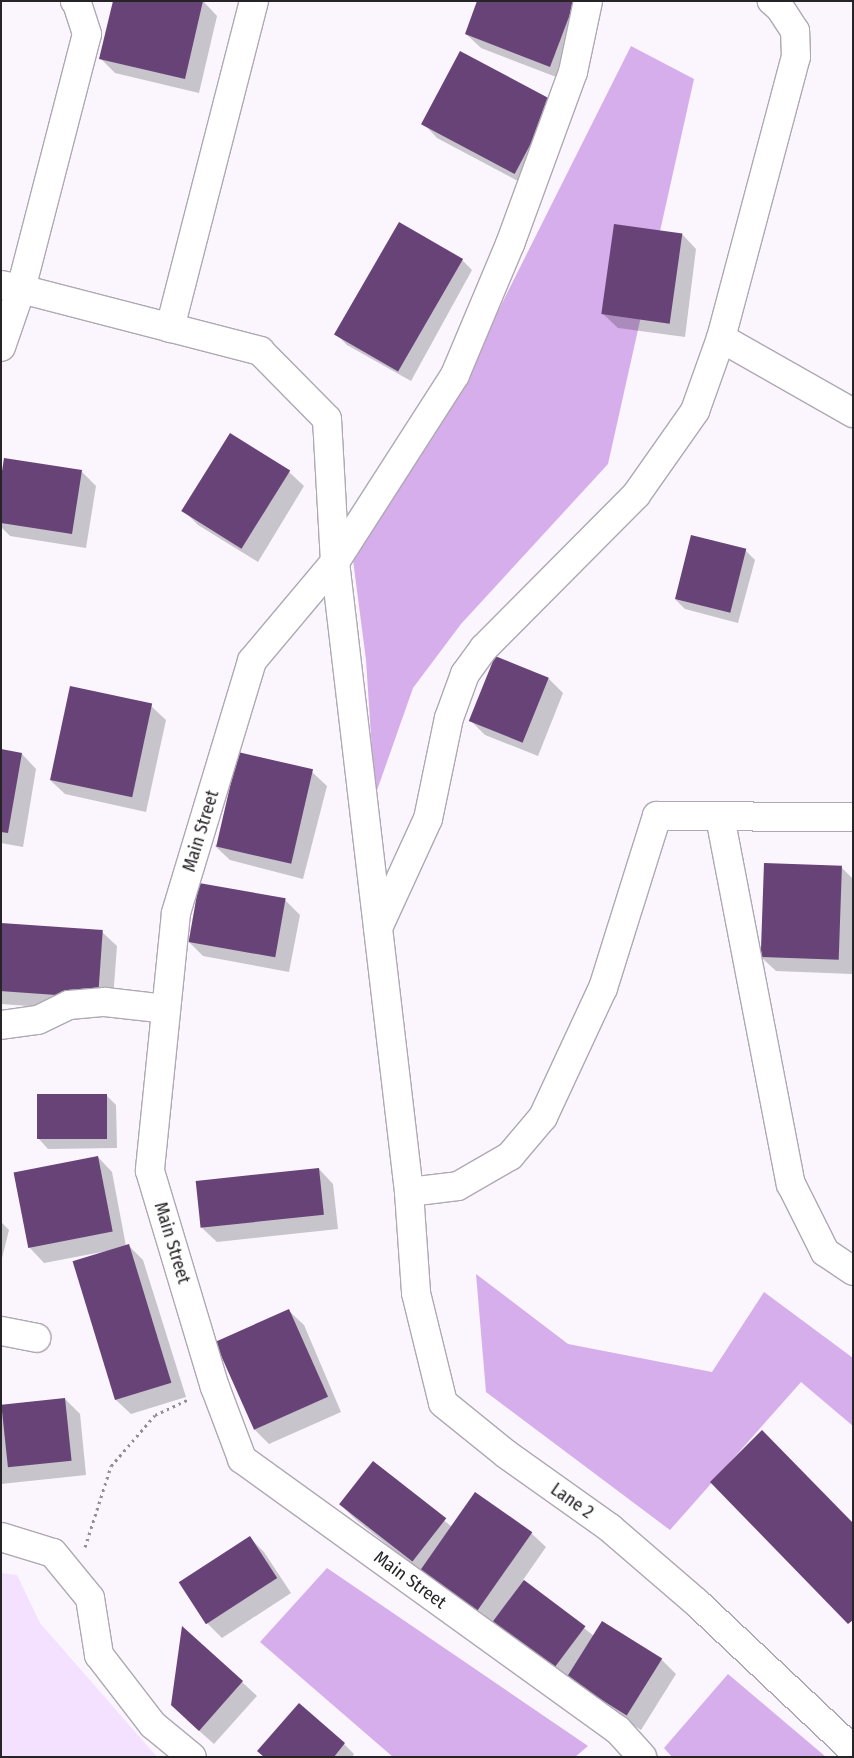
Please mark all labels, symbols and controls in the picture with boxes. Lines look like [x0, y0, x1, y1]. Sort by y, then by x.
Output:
street label: Main Street [178, 788, 224, 874]
street label: Main Street [149, 1200, 195, 1286]
street label: Lane 2 [546, 1479, 598, 1523]
street label: Main Street [370, 1547, 450, 1613]

